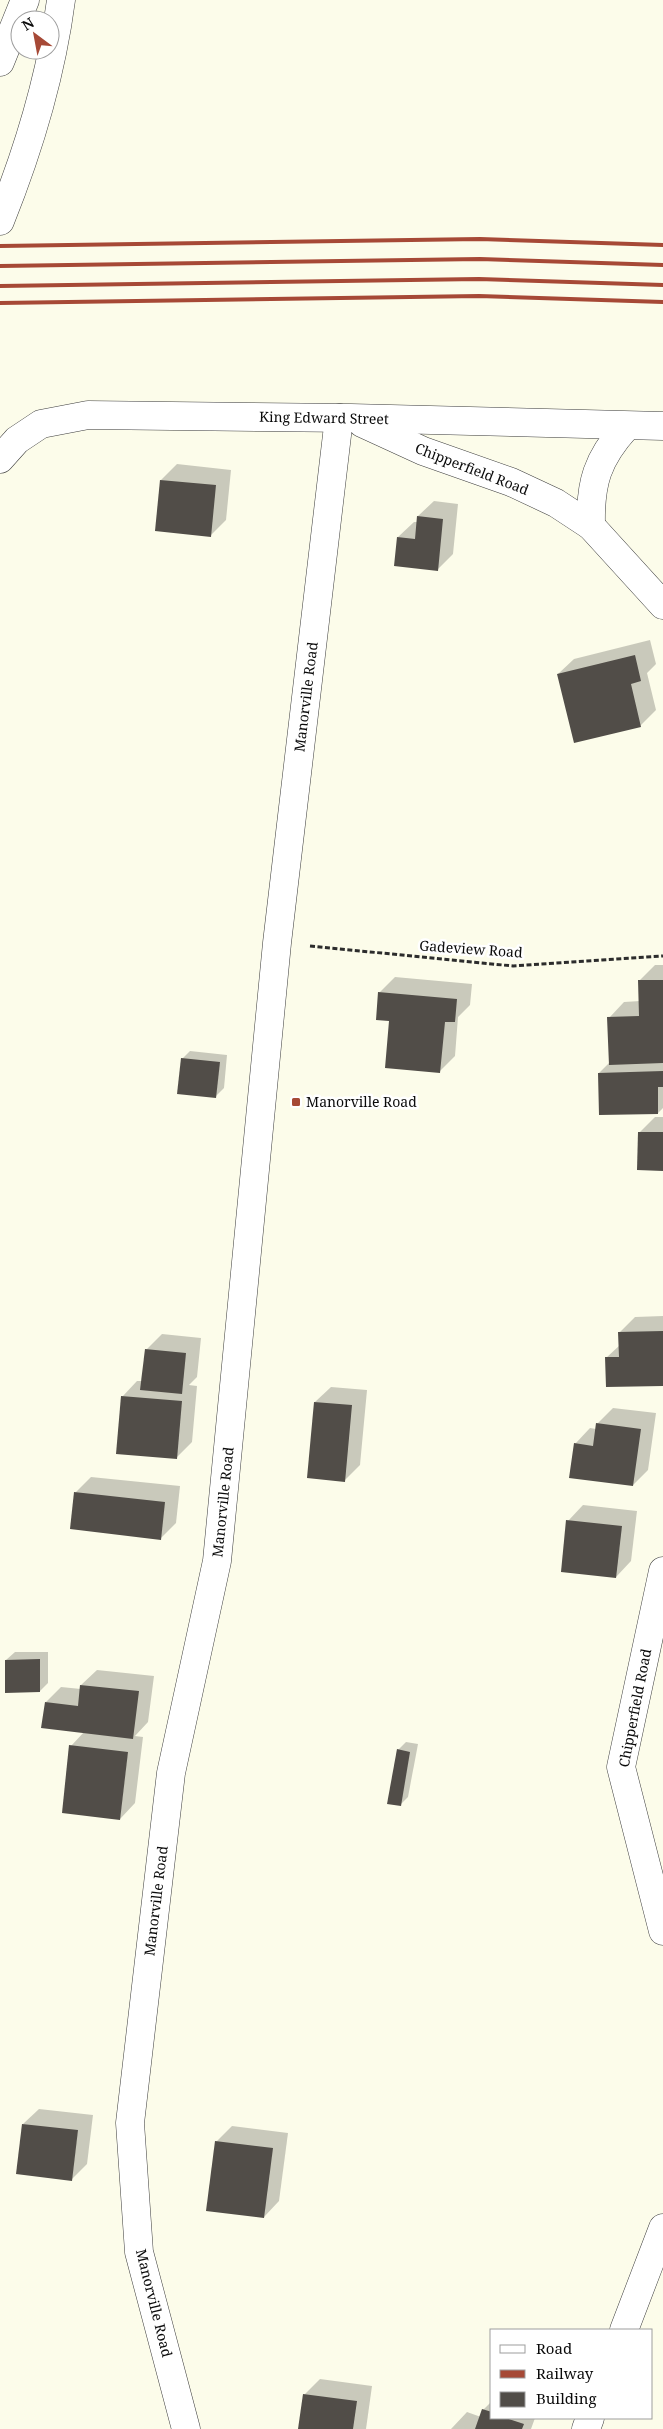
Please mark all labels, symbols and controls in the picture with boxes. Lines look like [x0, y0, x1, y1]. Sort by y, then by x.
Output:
north arrow [10, 10, 60, 60]
text: N [18, 13, 38, 35]
street label: King Edward Street [259, 407, 389, 428]
street label: Chipperfield Road [413, 438, 532, 499]
street label: Manorville Road [289, 640, 322, 753]
street label: Gadeview Road [419, 935, 524, 962]
place label: Manorville Road [306, 1092, 417, 1111]
marker: Manorville Road [290, 1096, 302, 1108]
street label: Manorville Road [207, 1445, 238, 1558]
street label: Chipperfield Road [614, 1647, 655, 1769]
street label: Manorville Road [139, 1844, 172, 1957]
street label: Manorville Road [132, 2247, 177, 2359]
legend [490, 2329, 653, 2419]
text: Road [536, 2338, 572, 2358]
text: Railway [536, 2363, 594, 2383]
text: Building [536, 2388, 597, 2408]

